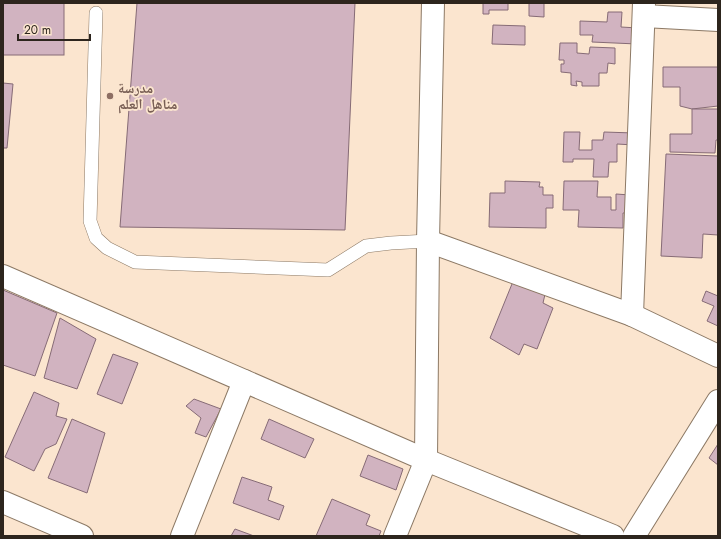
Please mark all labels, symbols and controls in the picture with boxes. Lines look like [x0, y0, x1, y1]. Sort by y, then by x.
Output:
scale bar [18, 16, 90, 42]
text: 20 m [24, 21, 51, 39]
place label: مدرسة مناهل العلم [118, 78, 177, 114]
marker: مدرسة مناهل العلم [105, 91, 115, 101]

